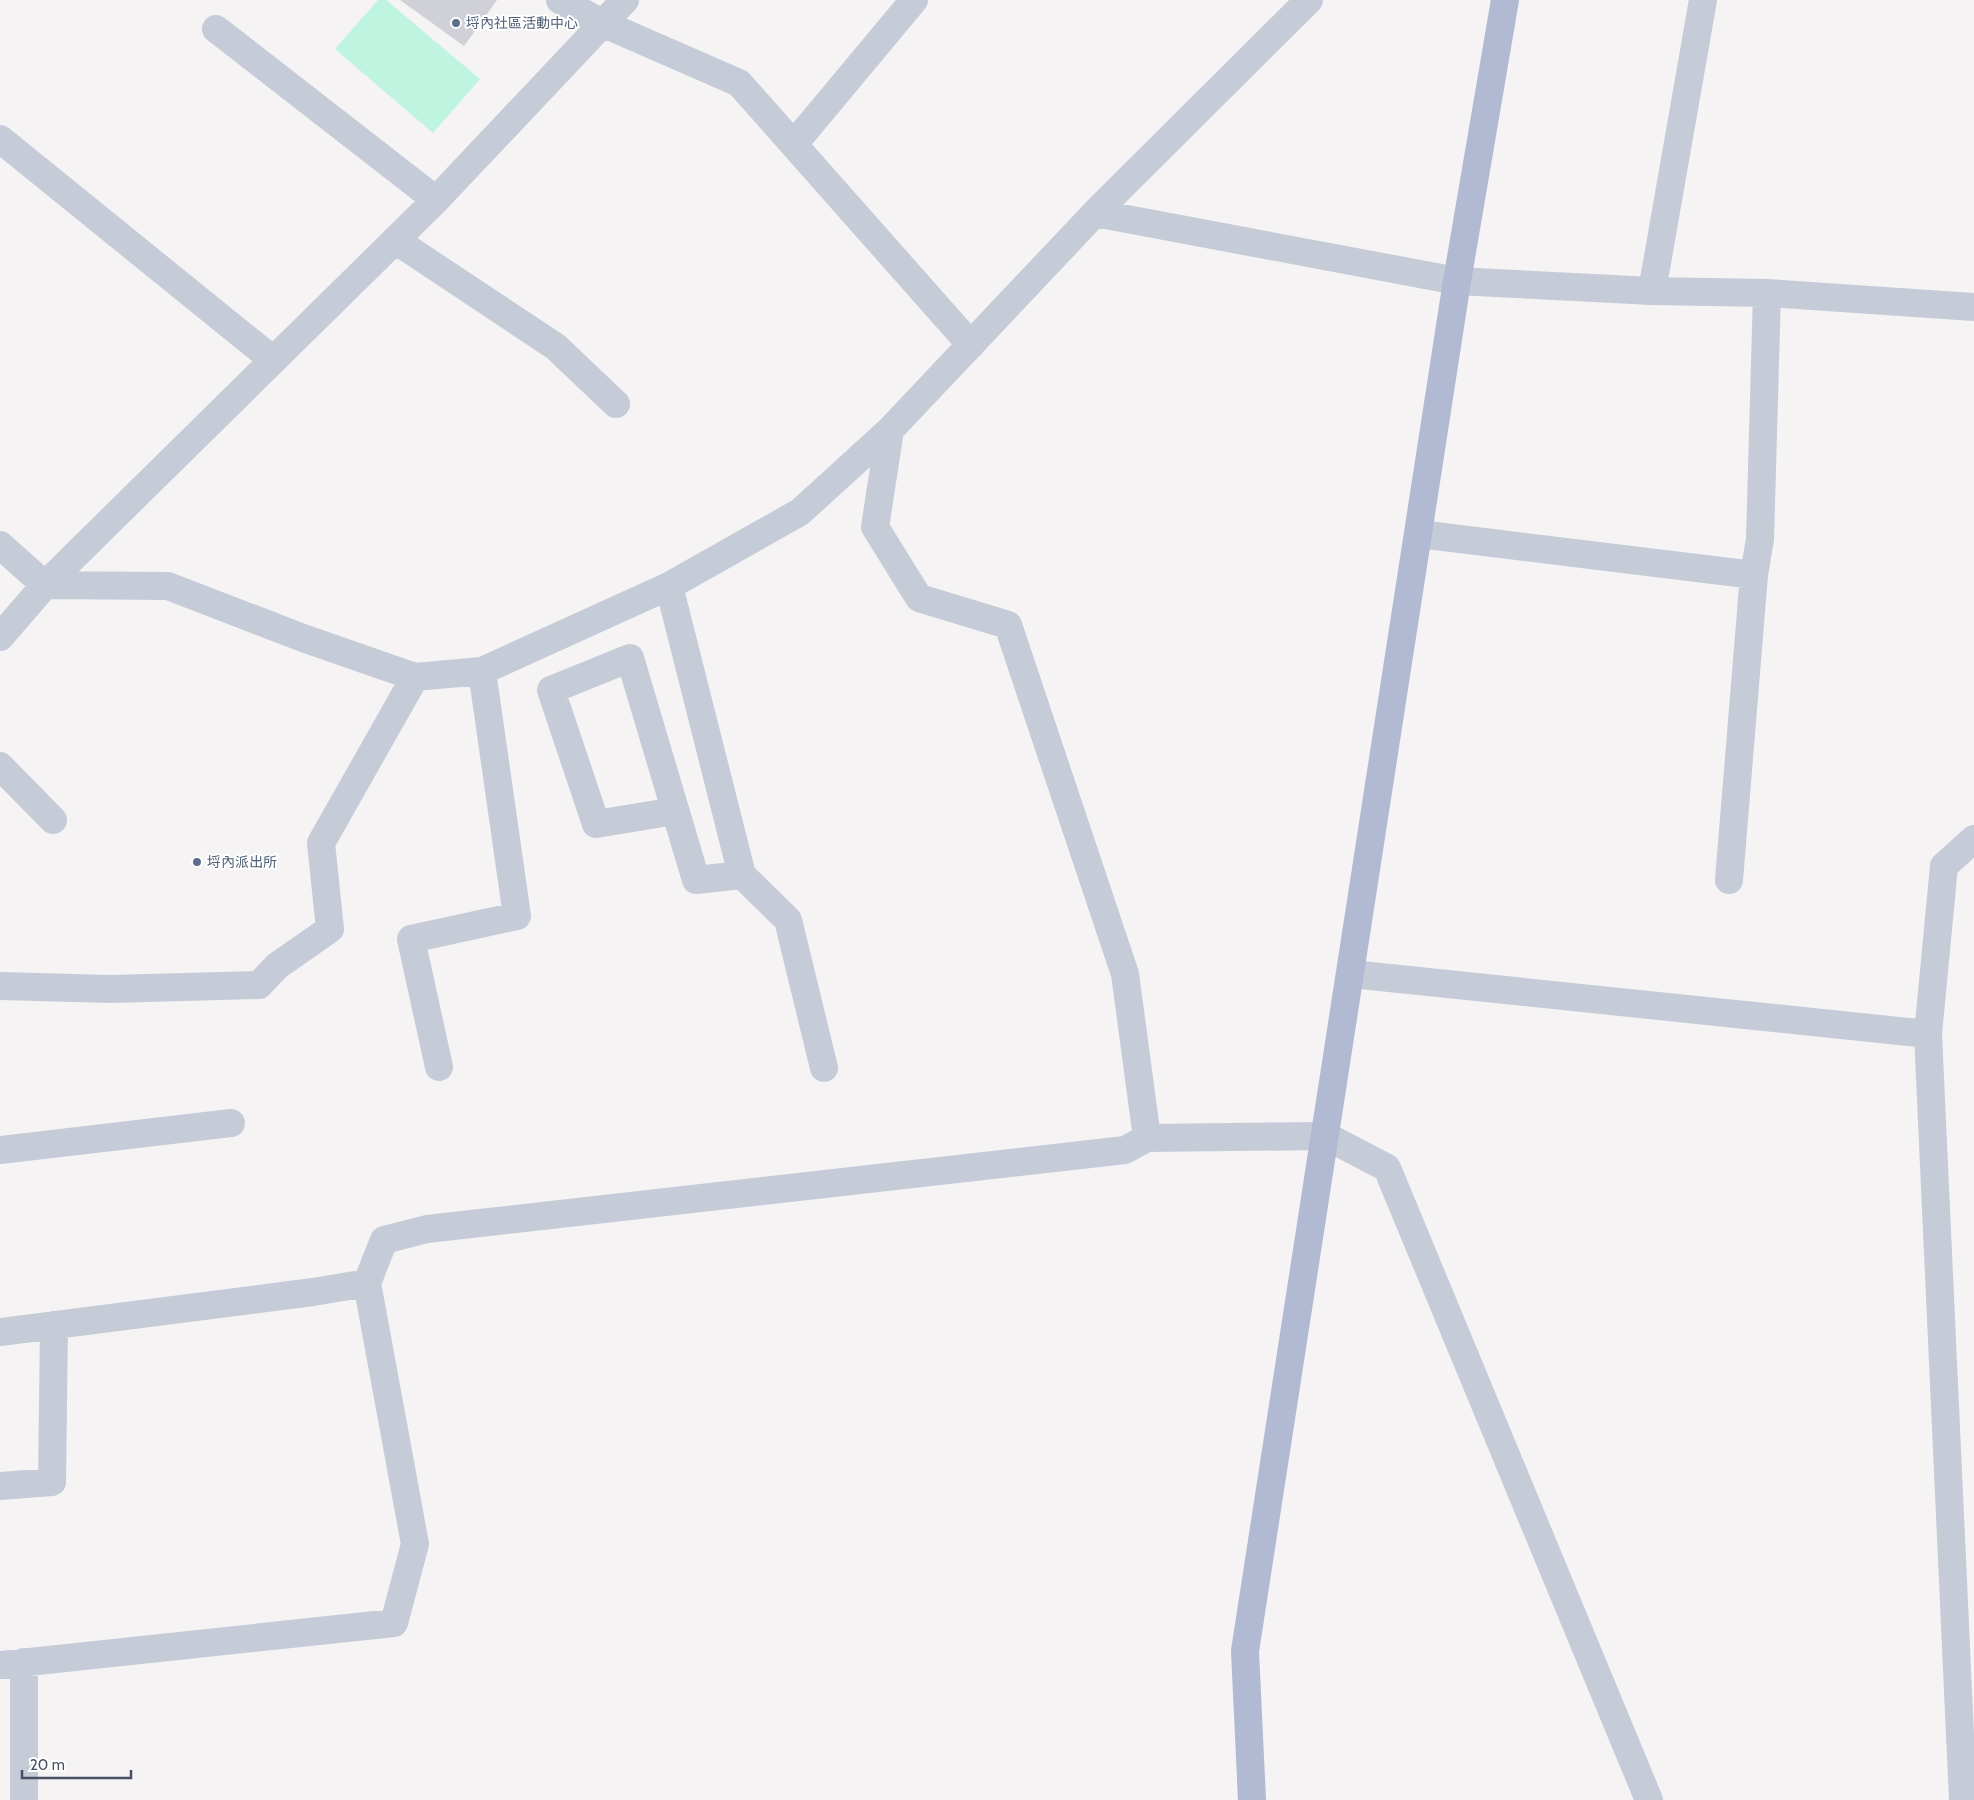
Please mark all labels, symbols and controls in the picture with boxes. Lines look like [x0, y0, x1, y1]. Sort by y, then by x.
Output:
place label: 埒內社區活動中心 [466, 14, 578, 32]
marker: 埒內社區活動中心 [450, 17, 462, 29]
place label: 埒內派出所 [207, 853, 277, 871]
marker: 埒內派出所 [191, 856, 203, 868]
scale bar [22, 1748, 131, 1780]
text: 20 m [30, 1756, 65, 1774]

